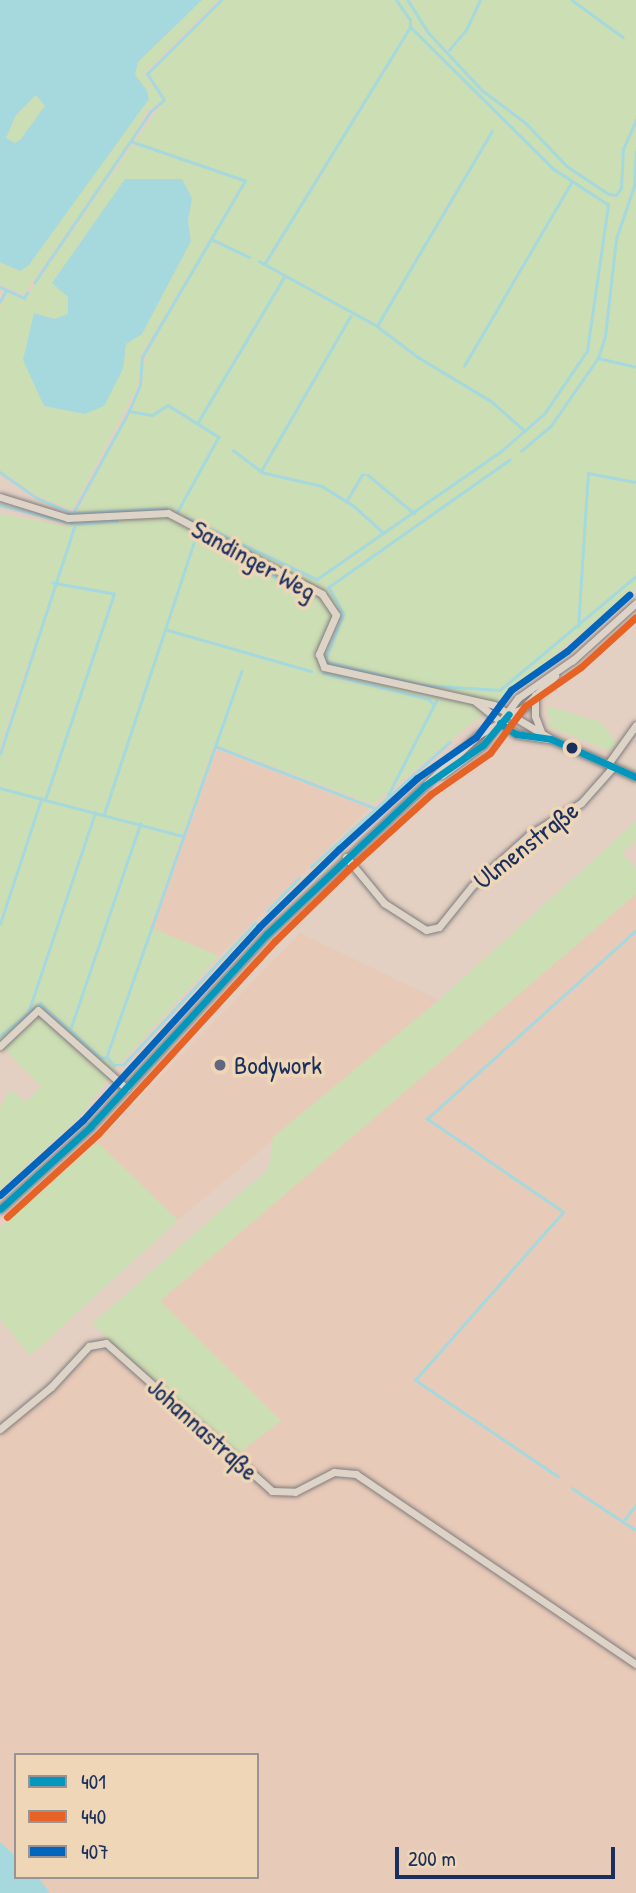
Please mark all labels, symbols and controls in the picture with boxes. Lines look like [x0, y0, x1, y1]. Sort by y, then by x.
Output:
street label: Sandinger Weg [186, 513, 322, 607]
unlabelled marker [565, 741, 579, 755]
street label: Ulmenstraße [467, 794, 585, 896]
place label: Bodywork [234, 1049, 322, 1081]
marker: Bodywork [212, 1057, 228, 1073]
street label: Johannastraße [141, 1371, 265, 1487]
legend [14, 1753, 259, 1879]
text: 401 [81, 1767, 106, 1796]
text: 440 [81, 1802, 106, 1831]
scale bar [398, 1834, 618, 1878]
text: 407 [81, 1837, 109, 1866]
text: 200 m [408, 1844, 456, 1873]

